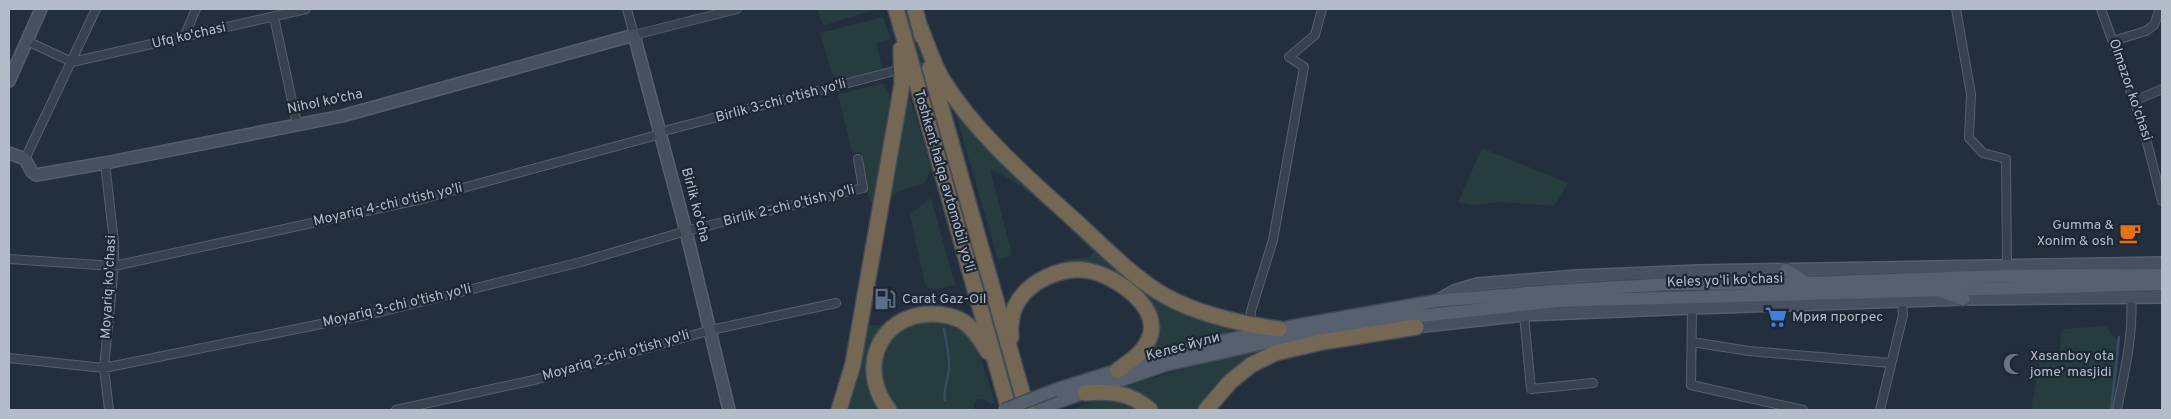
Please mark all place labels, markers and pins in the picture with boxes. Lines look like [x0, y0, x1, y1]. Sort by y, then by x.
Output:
place label: Gumma & Xonim & osh [2037, 217, 2115, 250]
cafe icon: Gumma & Xonim & osh [2117, 220, 2143, 246]
fuel station icon: Carat Gaz-Oil [872, 286, 898, 312]
place label: Carat Gaz-Oil [902, 291, 986, 308]
supermarket icon: Мрия прогрес [1763, 304, 1789, 330]
place label: Мрия прогрес [1792, 309, 1883, 326]
place label: Xasanboy ota jome’ masjidi [2029, 348, 2114, 381]
mosque icon: Xasanboy ota jome’ masjidi [2001, 351, 2027, 377]

